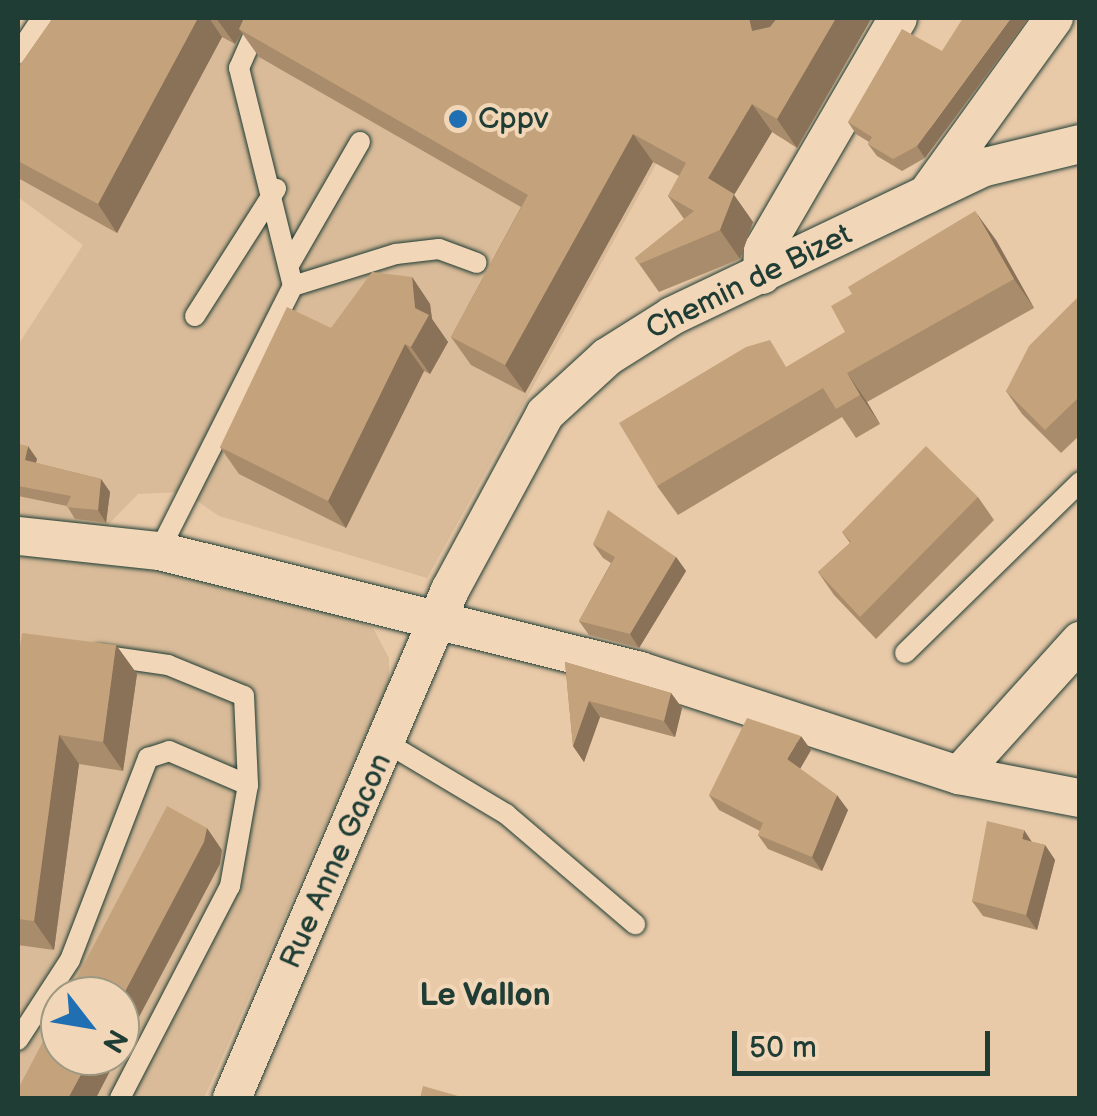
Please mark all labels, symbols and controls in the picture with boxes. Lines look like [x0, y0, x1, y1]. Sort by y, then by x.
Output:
place label: Cppv [478, 101, 548, 137]
marker: Cppv [447, 108, 469, 130]
street label: Chemin de Bizet [640, 217, 858, 347]
street label: Rue Anne Gacon [272, 748, 400, 974]
north arrow [40, 976, 140, 1076]
district label: Le Vallon [419, 977, 551, 1015]
scale bar [737, 1011, 994, 1073]
text: N [95, 1023, 134, 1058]
text: 50 m [749, 1030, 817, 1066]

